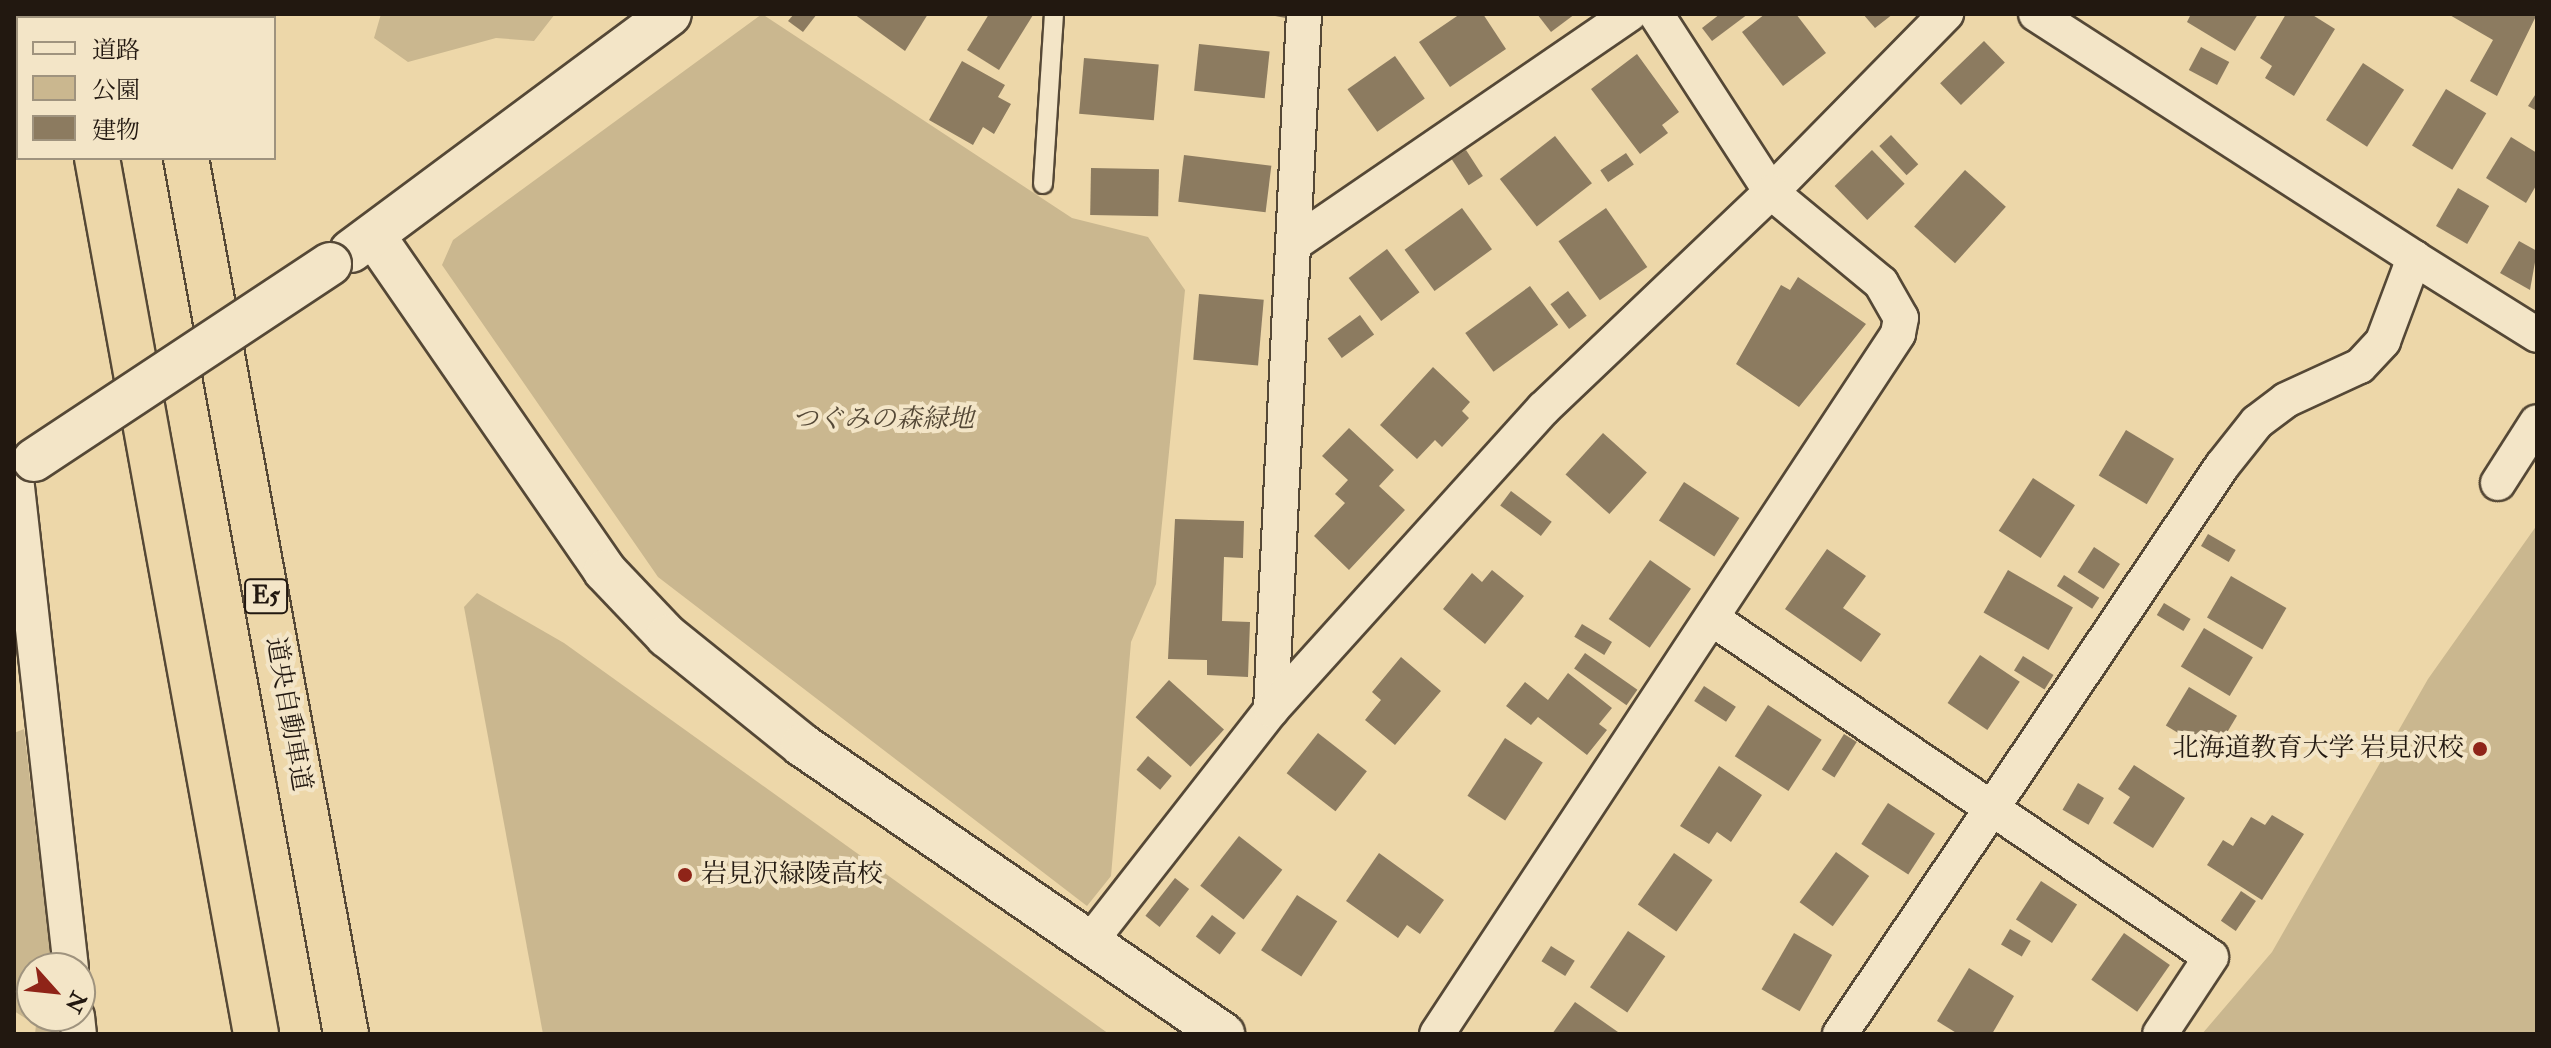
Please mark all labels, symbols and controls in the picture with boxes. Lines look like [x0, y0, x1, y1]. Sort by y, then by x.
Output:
legend [16, 16, 276, 160]
text: 道路 [92, 35, 140, 66]
text: 公園 [92, 75, 140, 106]
text: 建物 [92, 115, 140, 146]
park label: つぐみの森緑地 [792, 404, 974, 436]
road number: E5 [244, 576, 288, 616]
street label: 道央自動車道 [259, 634, 317, 794]
place label: 北海道教育大学 岩見沢校 [2173, 733, 2464, 765]
marker: 北海道教育大学 岩見沢校 [2471, 740, 2489, 758]
place label: 岩見沢緑陵高校 [701, 859, 883, 891]
marker: 岩見沢緑陵高校 [676, 866, 694, 884]
north arrow [16, 952, 96, 1032]
text: N [59, 987, 93, 1017]

